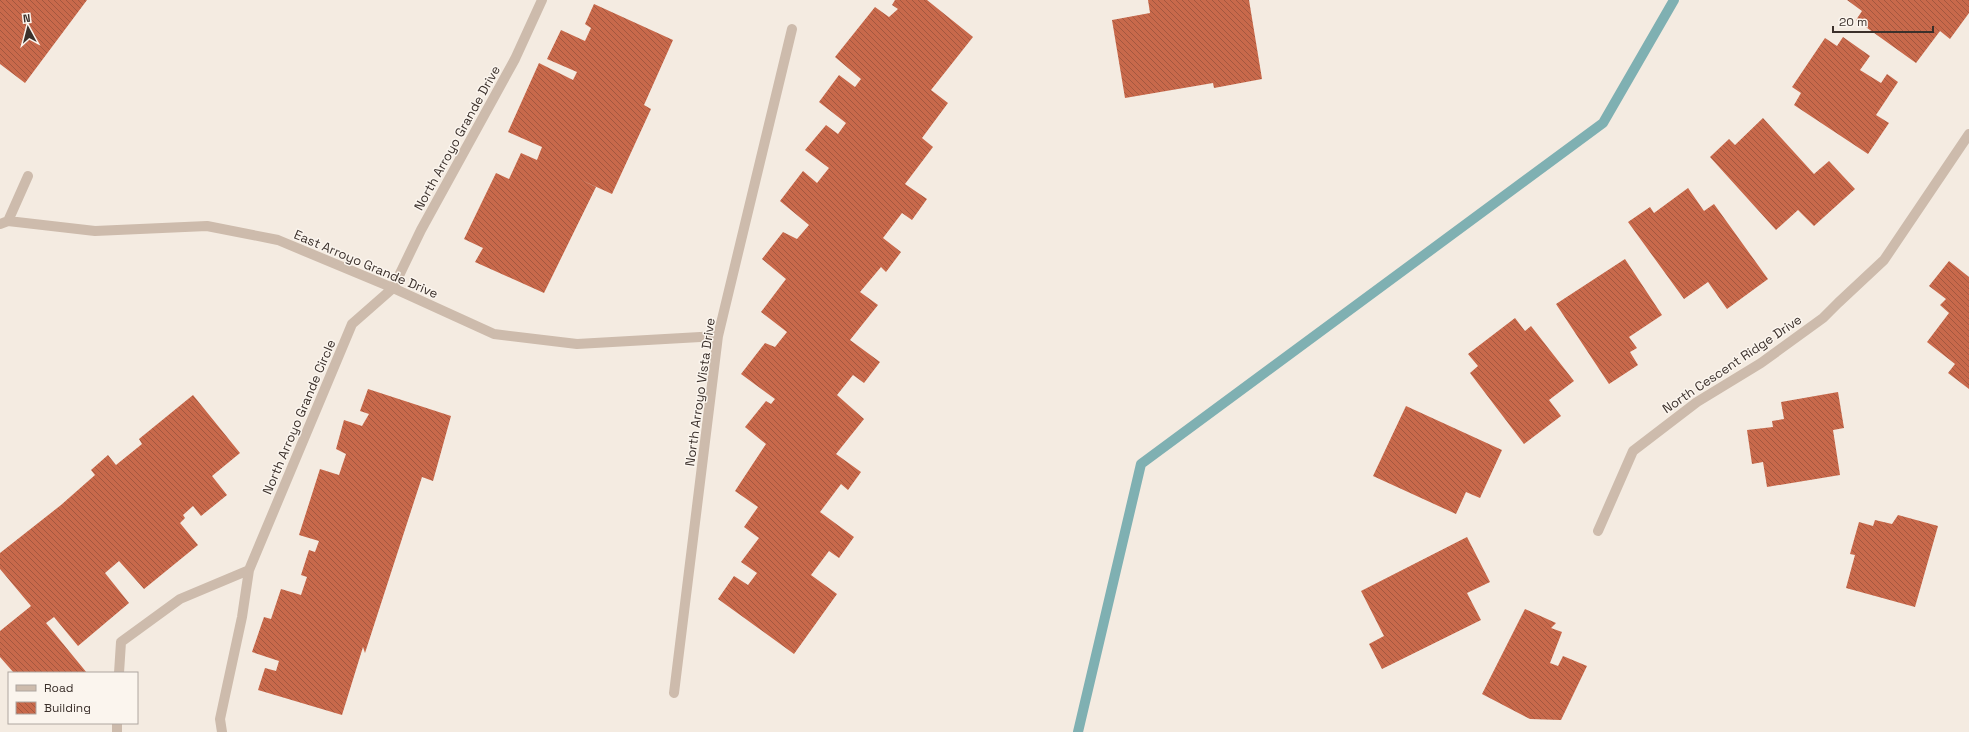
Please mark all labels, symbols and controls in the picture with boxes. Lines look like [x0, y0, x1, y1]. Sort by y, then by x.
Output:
north arrow [8, 8, 48, 48]
scale bar [1833, 8, 1933, 34]
text: N [22, 11, 31, 25]
text: 20 m [1839, 14, 1867, 30]
street label: North Arroyo Grande Drive [410, 63, 504, 213]
street label: East Arroyo Grande Drive [291, 226, 441, 302]
street label: North Cescent Ridge Drive [1659, 311, 1805, 417]
street label: North Arroyo Vista Drive [681, 317, 719, 467]
street label: North Arroyo Grande Circle [259, 337, 339, 497]
legend [8, 672, 138, 724]
text: Road [44, 680, 73, 696]
text: Building [44, 700, 91, 716]

